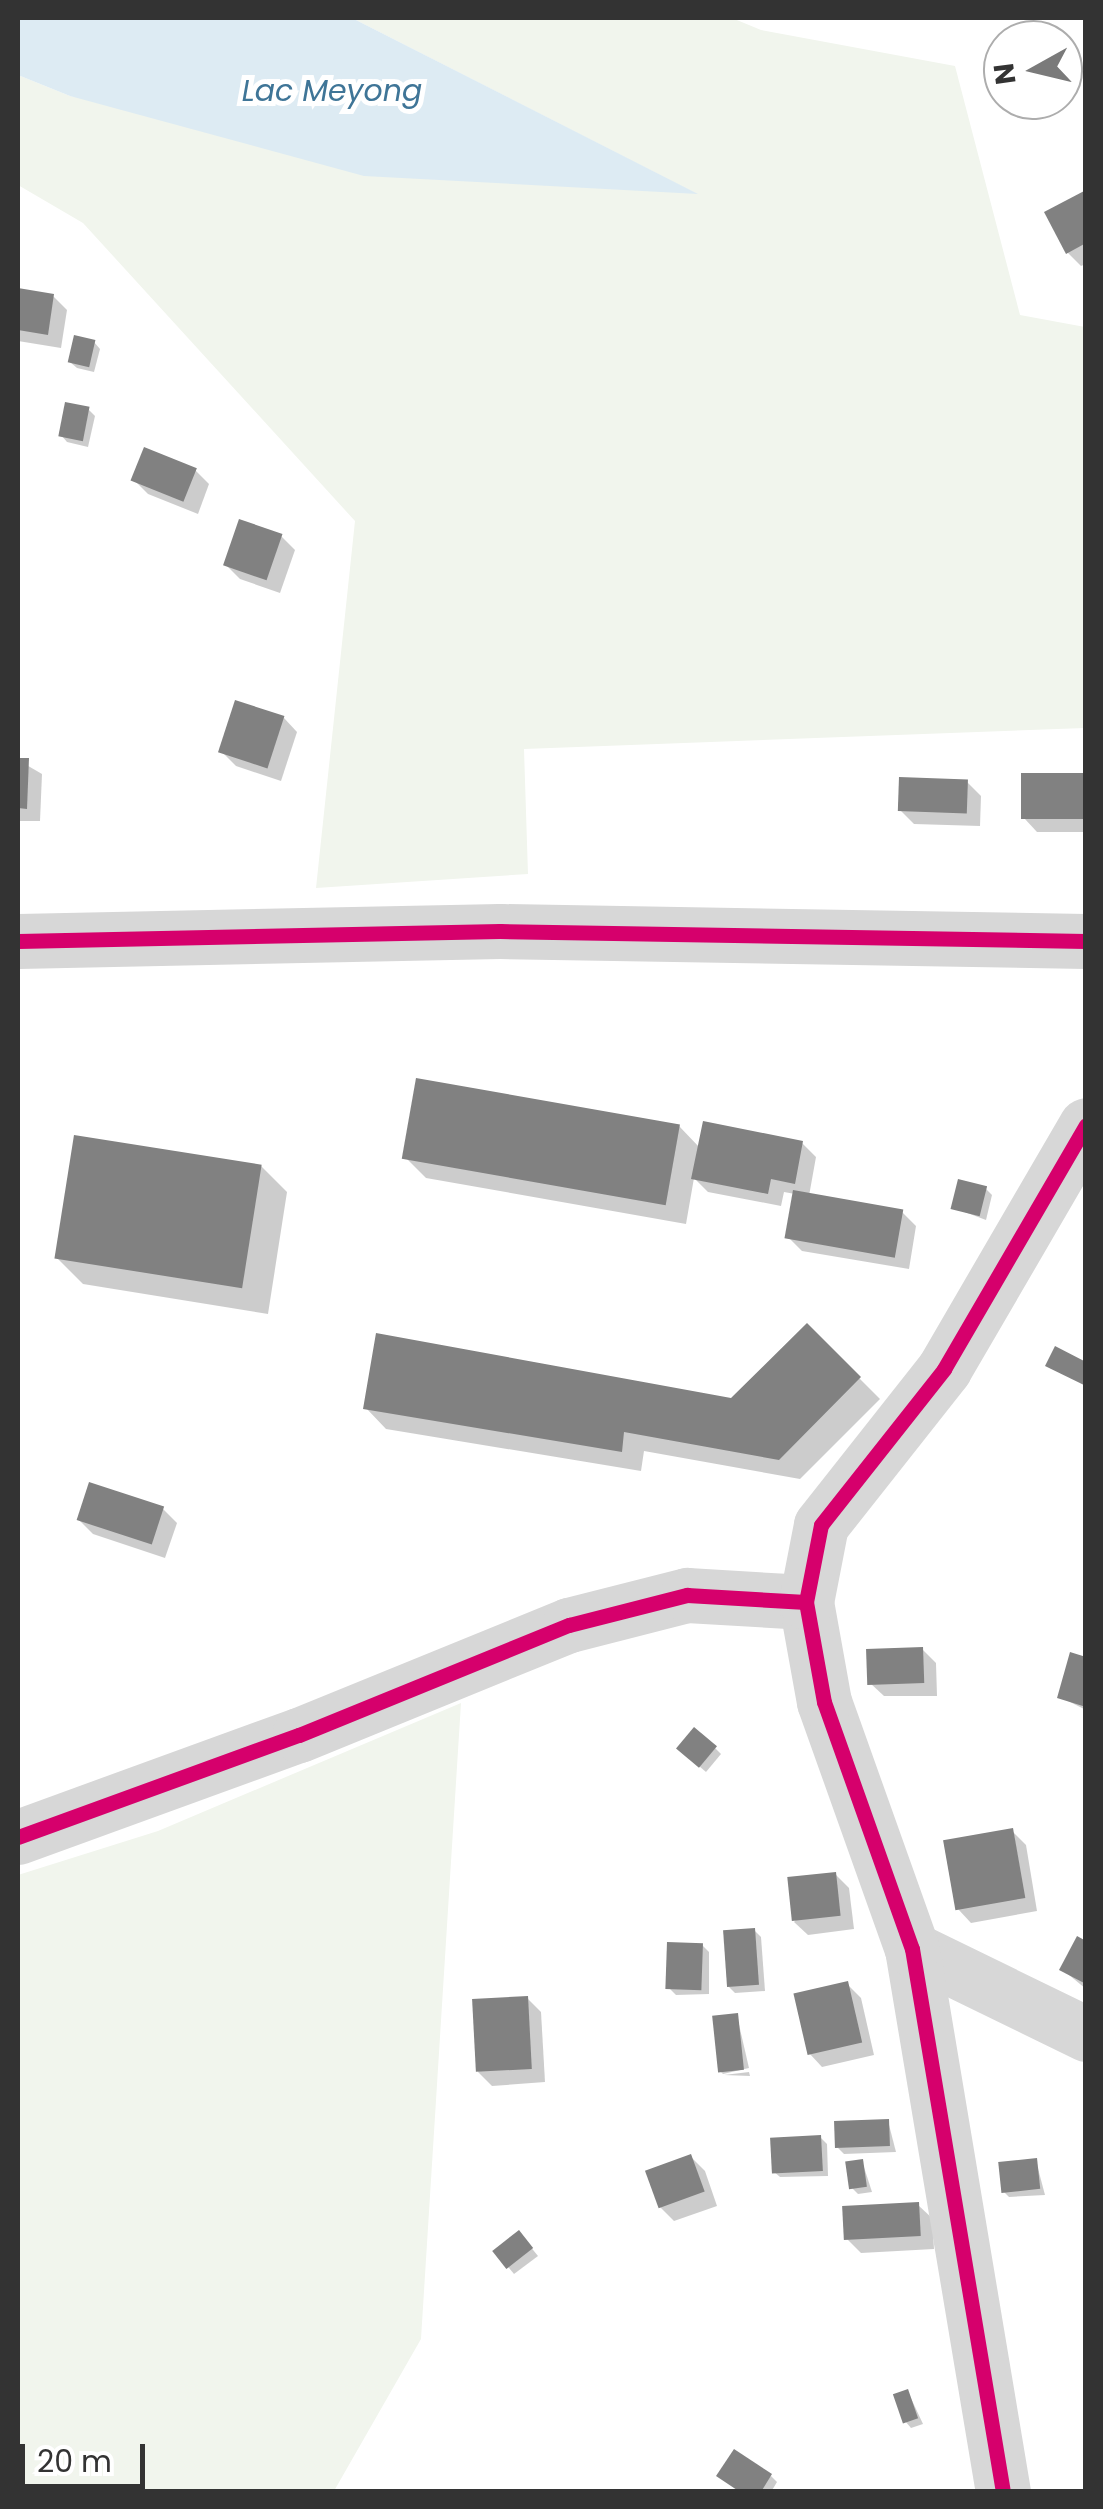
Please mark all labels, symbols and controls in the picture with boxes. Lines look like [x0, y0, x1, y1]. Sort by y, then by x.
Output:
north arrow [983, 20, 1083, 120]
text: N [984, 61, 1026, 87]
water label: Lac Meyong [242, 73, 422, 109]
scale bar [25, 2424, 150, 2486]
text: 20 m [37, 2440, 112, 2483]

